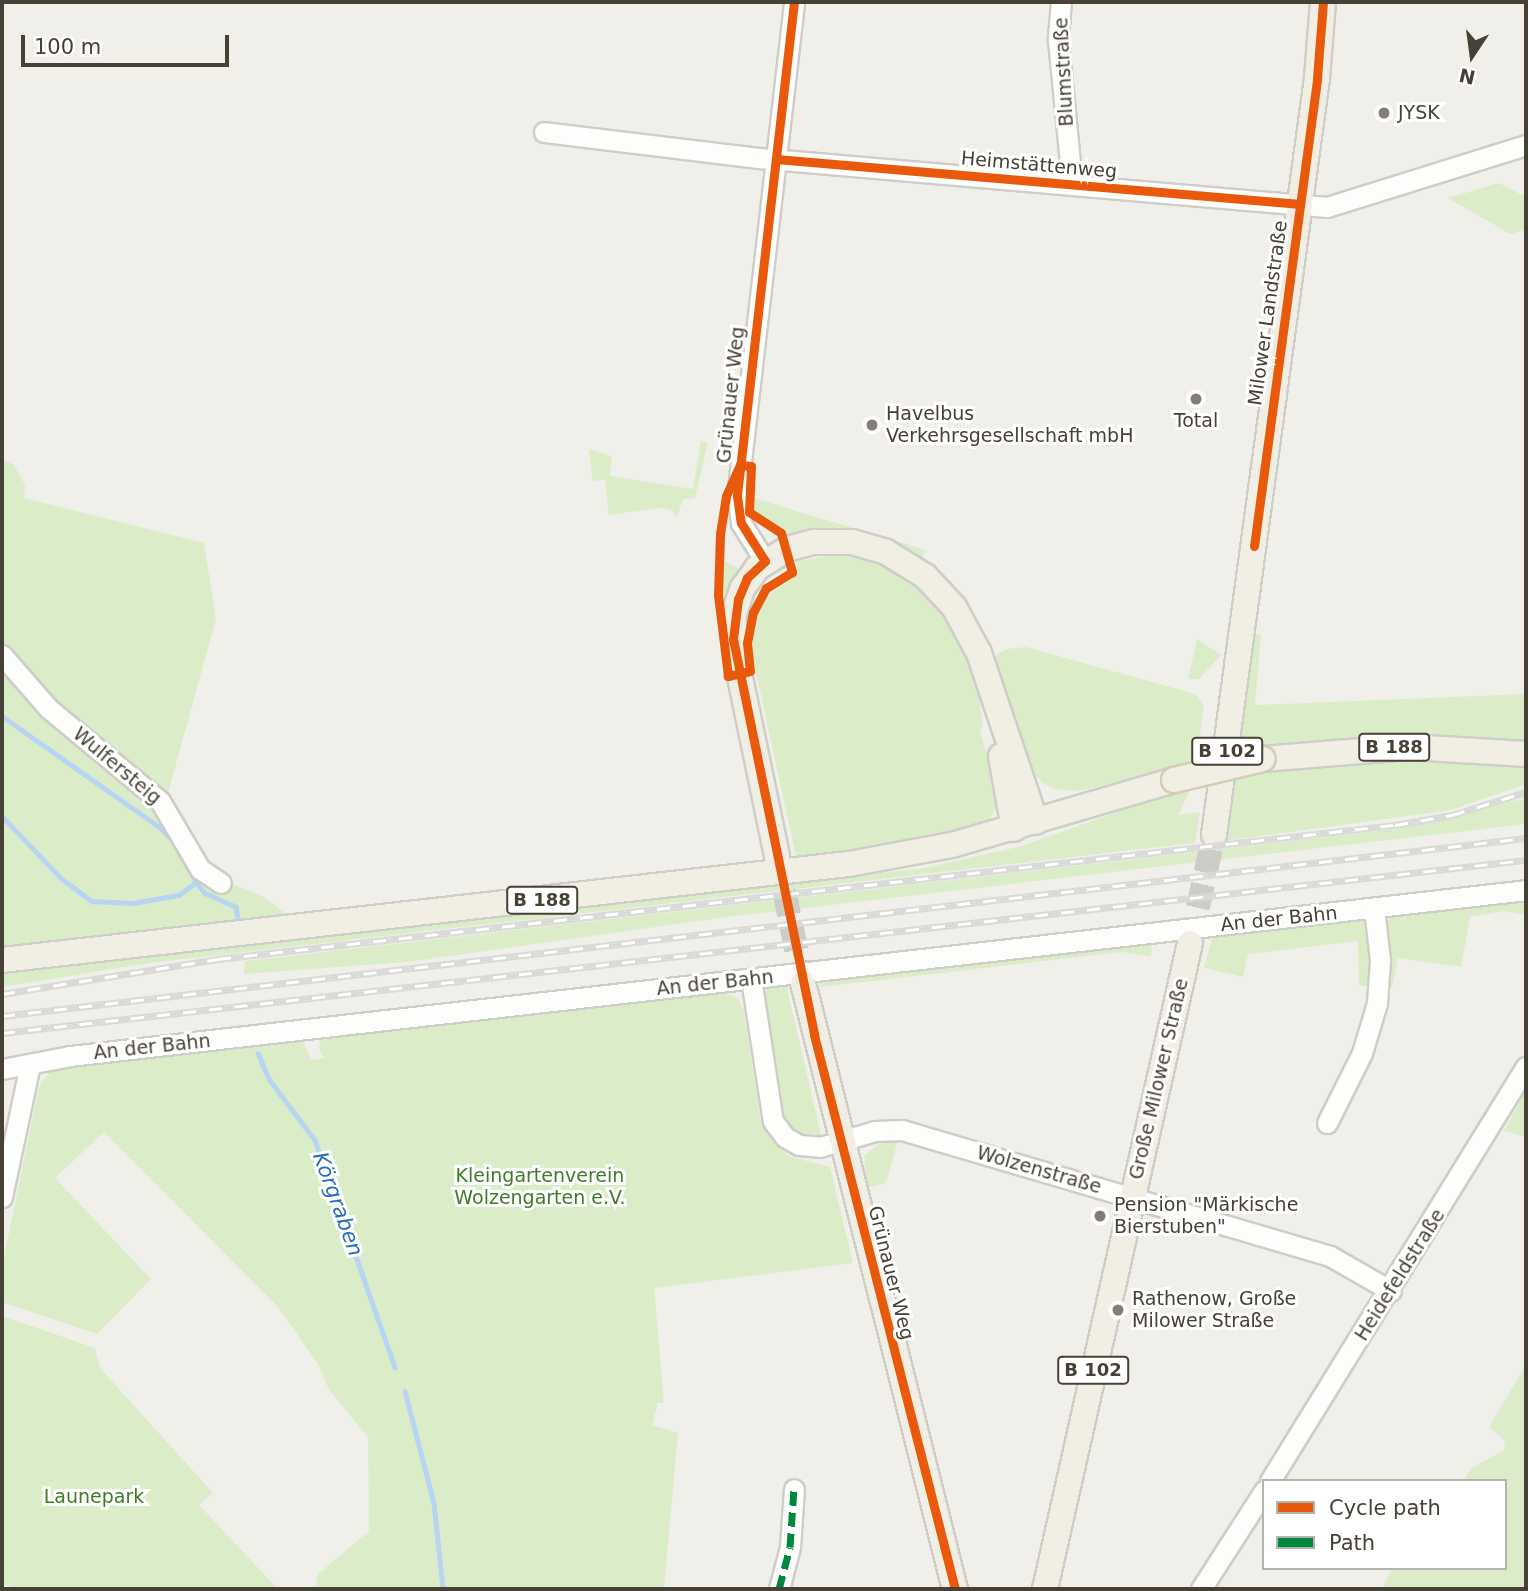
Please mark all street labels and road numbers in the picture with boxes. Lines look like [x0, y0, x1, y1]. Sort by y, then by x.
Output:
street label: Blumstraße [1050, 17, 1078, 127]
street label: Heimstättenweg [960, 147, 1118, 183]
street label: Milower Landstraße [1244, 219, 1292, 407]
street label: Grünauer Weg [712, 326, 750, 464]
street label: Wulfersteig [68, 723, 166, 809]
road number: B 188 [1357, 732, 1431, 762]
road number: B 102 [1190, 736, 1264, 766]
road number: B 188 [505, 886, 579, 915]
street label: An der Bahn [1219, 902, 1339, 936]
street label: An der Bahn [655, 966, 775, 1000]
street label: Große Milower Straße [1125, 976, 1193, 1182]
street label: An der Bahn [92, 1030, 212, 1064]
street label: Wolzenstraße [974, 1141, 1104, 1199]
street label: Grünauer Weg [863, 1204, 919, 1342]
street label: Heidefeldstraße [1350, 1205, 1450, 1345]
road number: B 102 [1056, 1356, 1130, 1385]

